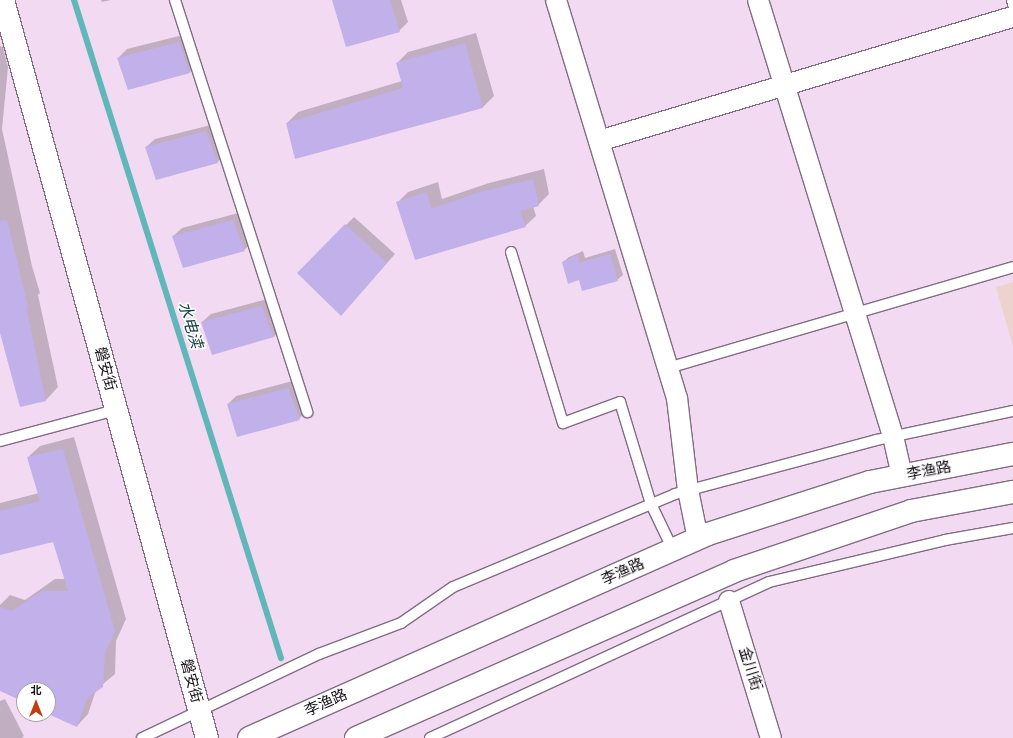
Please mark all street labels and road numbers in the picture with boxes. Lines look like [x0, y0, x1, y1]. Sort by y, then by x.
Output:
street label: 磐安街 [90, 345, 120, 393]
street label: 李渔路 [905, 458, 953, 484]
street label: 李渔路 [599, 555, 647, 589]
street label: 金川街 [735, 645, 765, 693]
street label: 磐安街 [176, 657, 206, 705]
street label: 李渔路 [302, 686, 350, 720]

